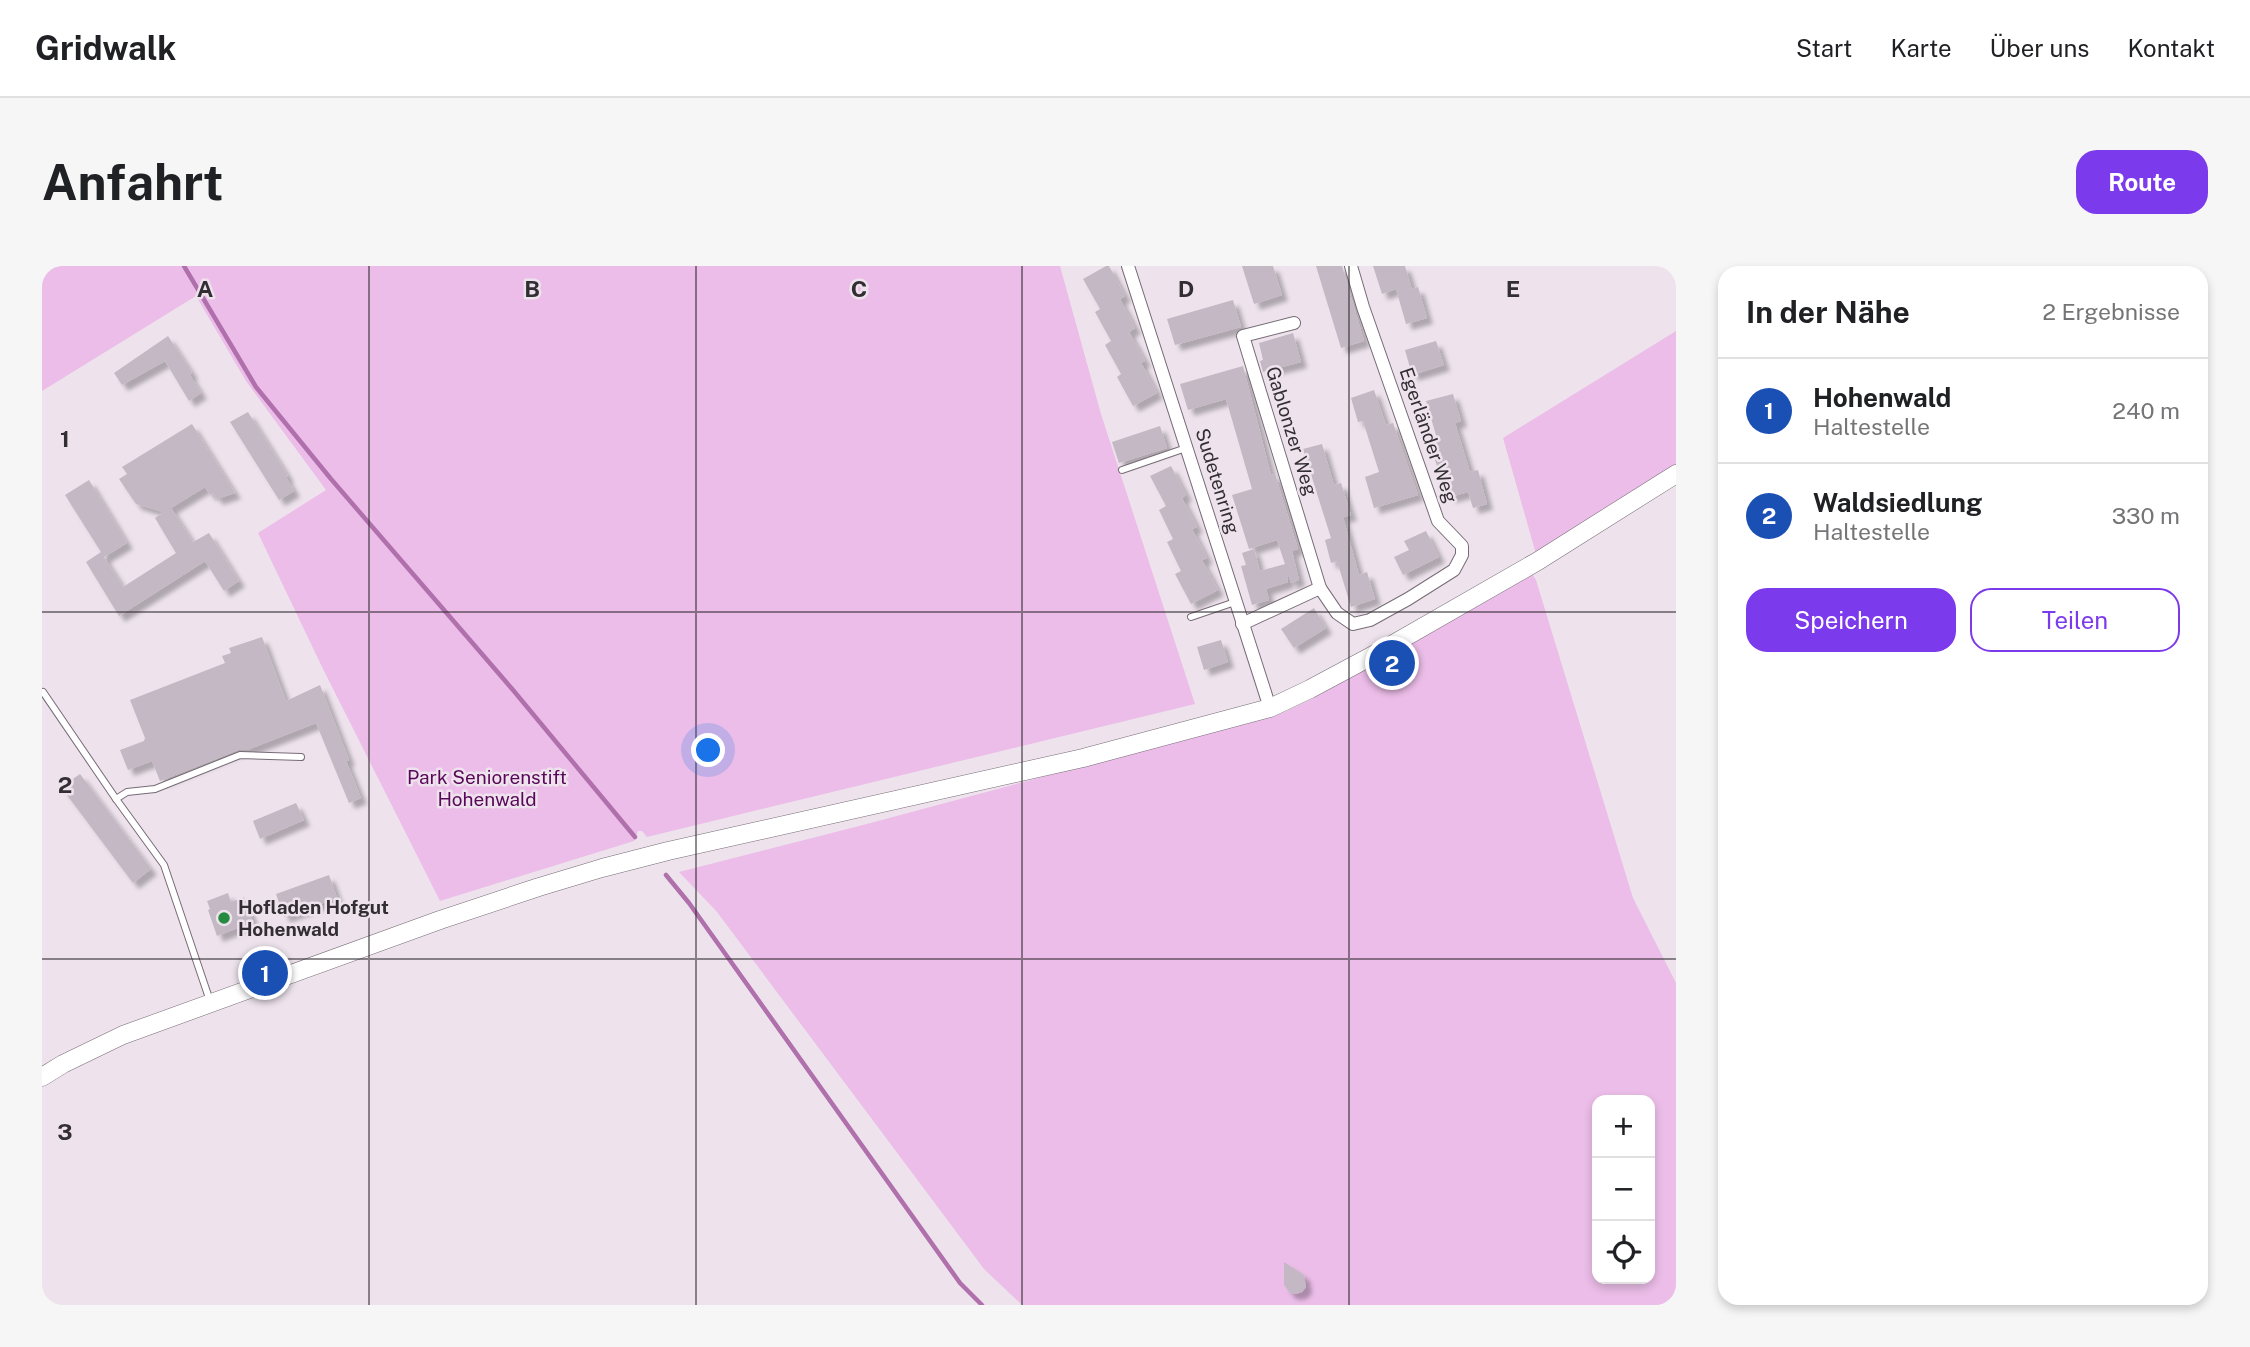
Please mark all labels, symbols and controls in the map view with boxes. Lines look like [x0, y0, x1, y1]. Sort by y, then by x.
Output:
text: Gridwalk [35, 29, 176, 67]
text: Start [1796, 34, 1852, 62]
text: Karte [1890, 34, 1952, 62]
text: Über uns [1990, 34, 2089, 62]
text: Kontakt [2127, 34, 2215, 62]
button: Route [2076, 150, 2208, 214]
text: Anfahrt [42, 153, 223, 211]
text: A [197, 275, 214, 302]
text: B [524, 275, 540, 302]
text: C [851, 275, 867, 302]
text: D [1178, 275, 1194, 302]
text: E [1506, 275, 1520, 302]
text: In der Nähe [1746, 294, 1910, 330]
text: 2 Ergebnisse [2042, 298, 2180, 325]
street label: Gablonzer Weg [1262, 364, 1322, 498]
street label: Egerländer Weg [1396, 364, 1463, 506]
text: Hohenwald [1813, 382, 1951, 413]
text: 1 [1764, 397, 1774, 424]
text: 240 m [2112, 397, 2180, 424]
text: Haltestelle [1813, 413, 1930, 440]
text: 1 [60, 425, 70, 452]
street label: Sudetenring [1191, 426, 1245, 537]
text: Waldsiedlung [1813, 487, 1982, 518]
text: 2 [1762, 502, 1776, 529]
text: 330 m [2112, 502, 2180, 529]
text: Haltestelle [1813, 518, 1930, 545]
button: Speichern [1746, 588, 1956, 652]
button: Teilen [1970, 588, 2180, 652]
pin: 2 [1369, 637, 1415, 689]
your location [691, 733, 725, 767]
park label: Park Seniorenstift Hohenwald [407, 766, 567, 810]
text: 2 [58, 771, 72, 798]
place label: Hofladen Hofgut Hohenwald [238, 896, 389, 940]
marker: Hofladen Hofgut Hohenwald [216, 910, 232, 926]
pin: 1 [242, 947, 288, 999]
map controls [1592, 1095, 1655, 1284]
button: + [1592, 1095, 1655, 1158]
text: 3 [57, 1118, 73, 1145]
button: − [1592, 1158, 1655, 1221]
button: locate [1592, 1221, 1655, 1284]

